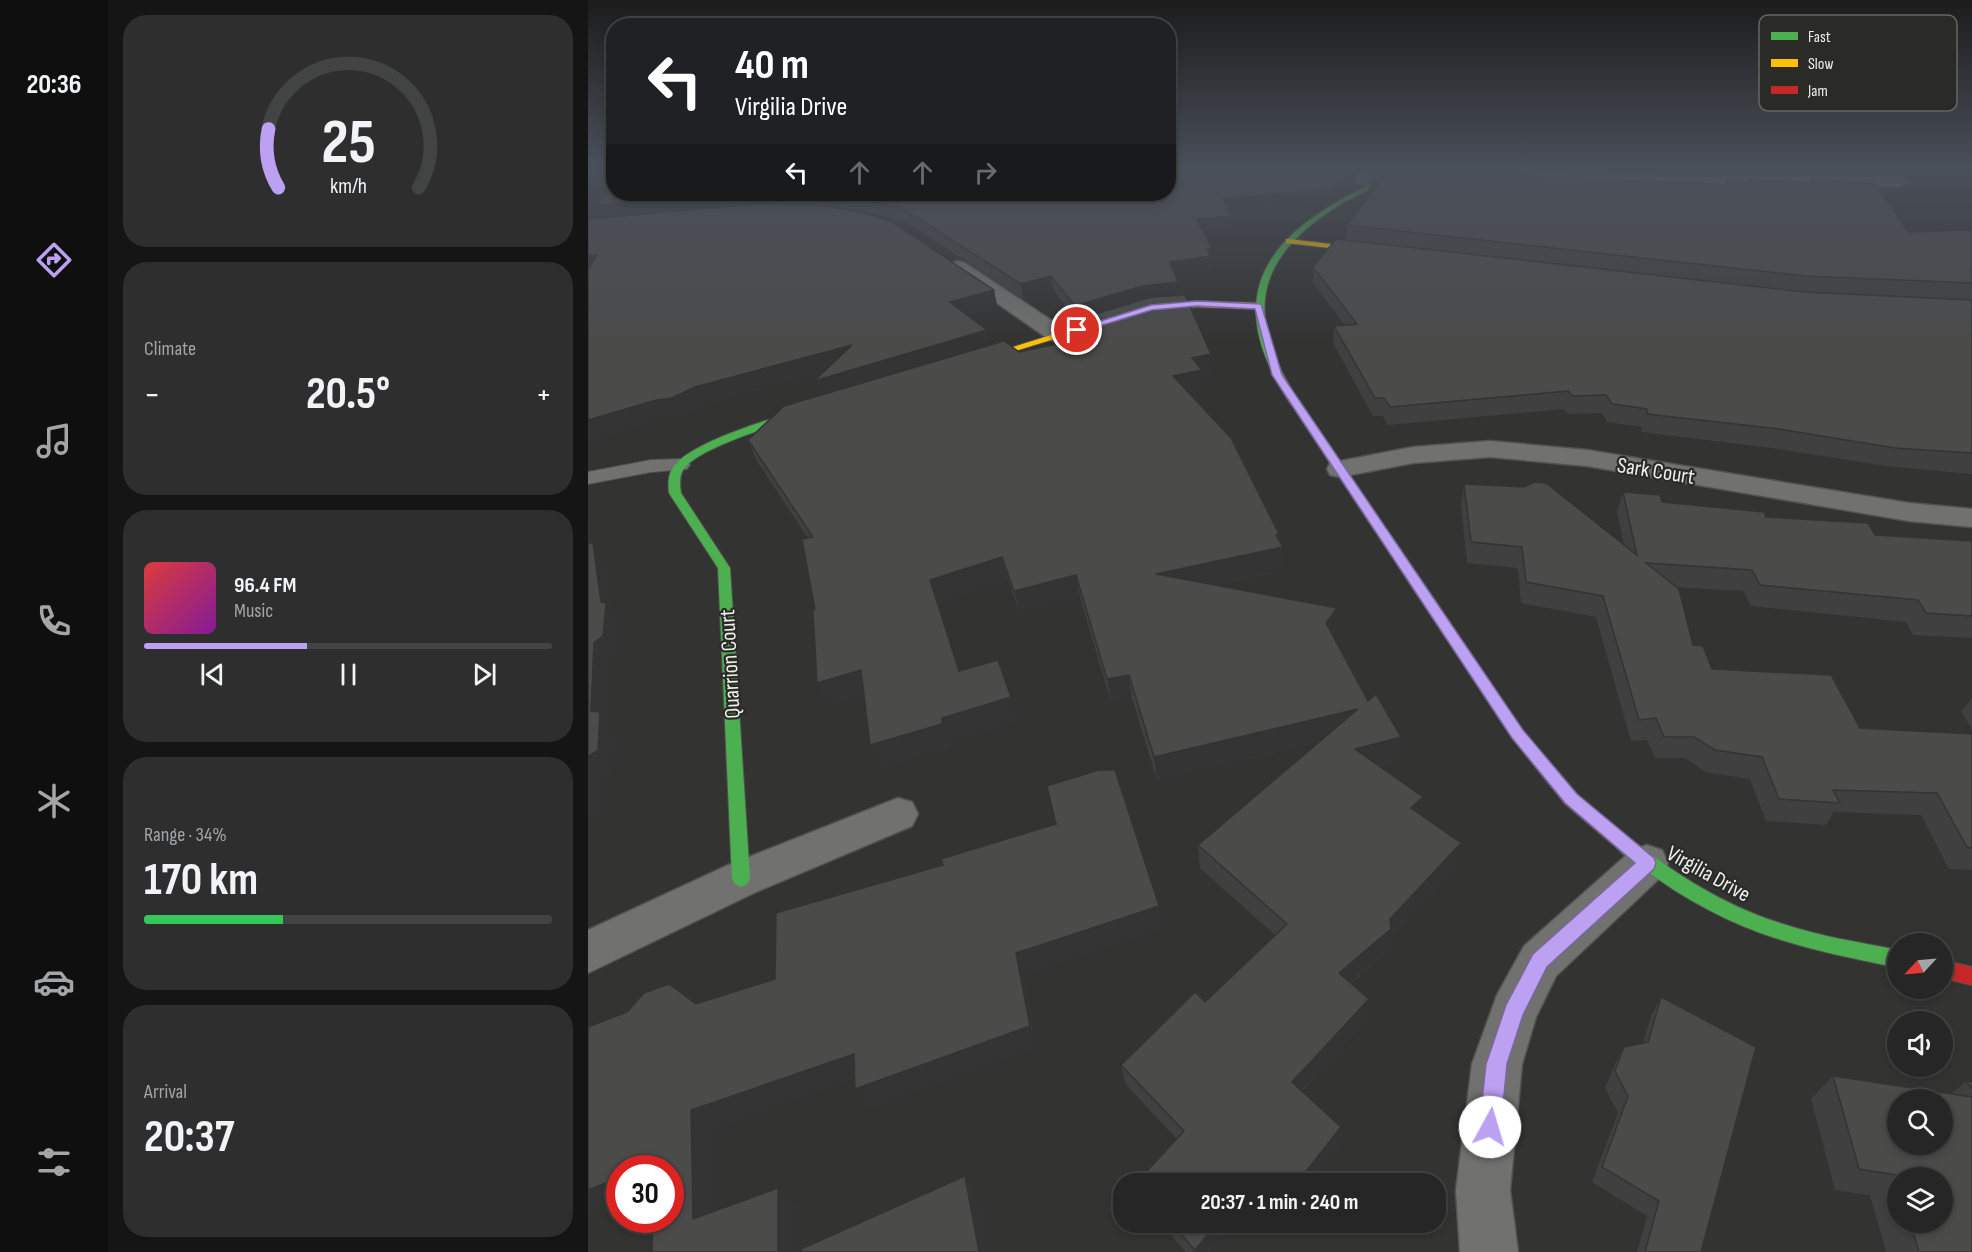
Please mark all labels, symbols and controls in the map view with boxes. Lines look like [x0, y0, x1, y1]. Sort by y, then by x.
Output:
legend [1759, 15, 1957, 111]
text: Fast [1808, 28, 1831, 47]
text: 40 m [735, 40, 809, 91]
icon: left [636, 42, 714, 120]
text: Slow [1808, 55, 1833, 74]
text: 20:36 [26, 69, 82, 101]
text: Jam [1807, 82, 1828, 101]
text: Virgilia Drive [735, 91, 847, 123]
text: 25 [321, 106, 375, 181]
icon: left [780, 156, 813, 189]
icon: ahead [843, 156, 876, 189]
icon: ahead [906, 156, 939, 189]
icon: right [969, 156, 1002, 189]
text: km/h [329, 175, 367, 200]
icon: directions [33, 239, 75, 281]
pin [1051, 304, 1102, 355]
icon: arrive [1060, 313, 1093, 346]
text: Climate [144, 337, 196, 361]
text: 20.5° [306, 367, 390, 422]
text: − [144, 375, 160, 415]
text: + [536, 375, 552, 415]
icon: music [33, 420, 75, 462]
street label: Sark Court [1615, 452, 1697, 491]
text: 96.4 FM [234, 572, 296, 599]
text: Music [234, 599, 273, 623]
icon: phone [33, 600, 75, 642]
street label: Quarrion Court [714, 608, 747, 719]
icon: previous [196, 658, 229, 691]
icon: pause [332, 658, 365, 691]
icon: next [468, 658, 501, 691]
icon: climate [33, 780, 75, 822]
text: Range · 34% [144, 823, 227, 847]
street label: Virgilia Drive [1662, 840, 1755, 908]
text: 170 km [144, 853, 258, 908]
north arrow [1887, 933, 1953, 999]
map controls [1887, 933, 1953, 1233]
icon: car [33, 961, 75, 1003]
button: sound [1887, 1011, 1953, 1077]
text: Arrival [144, 1080, 187, 1104]
button: search [1887, 1089, 1953, 1155]
position arrow [1458, 1095, 1522, 1159]
text: 20:37 [144, 1110, 234, 1165]
icon: filters [33, 1141, 75, 1183]
speed limit sign: 30 [606, 1155, 684, 1233]
button: layers [1887, 1167, 1953, 1233]
text: 20:37 · 1 min · 240 m [1201, 1189, 1358, 1216]

